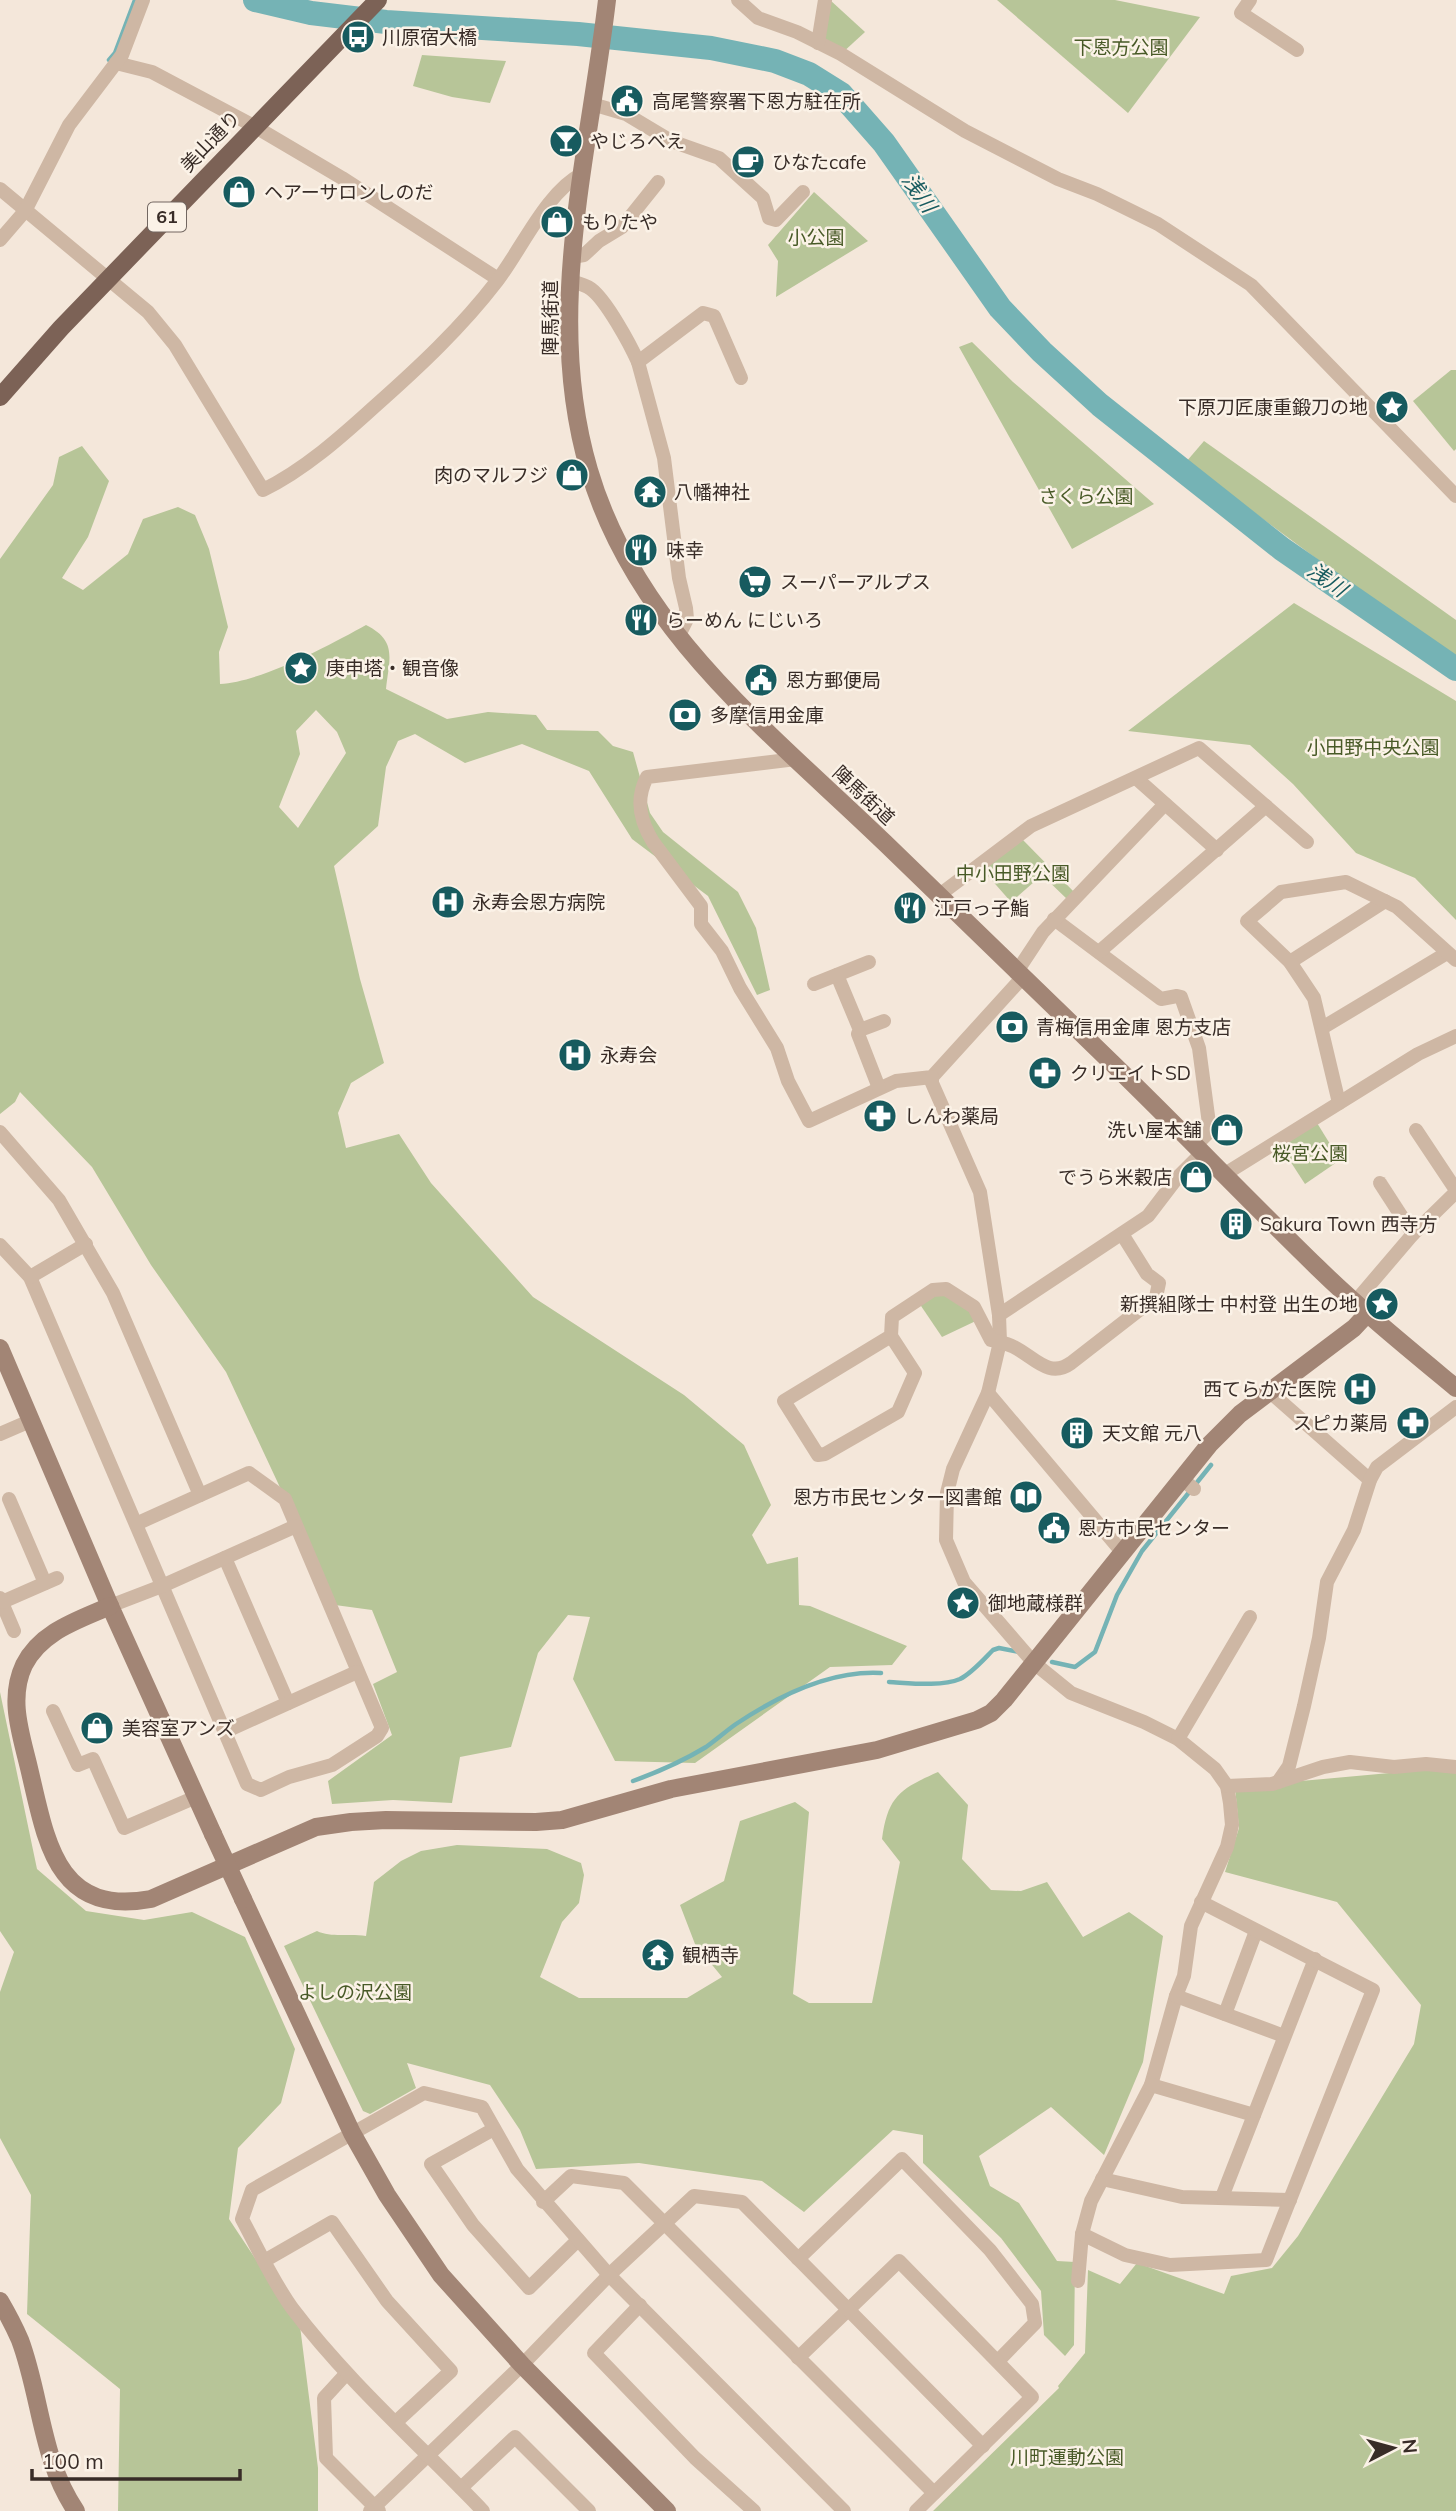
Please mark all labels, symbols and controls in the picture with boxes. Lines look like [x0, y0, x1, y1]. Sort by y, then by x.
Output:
bus stop icon: 川原宿大橋 [339, 18, 377, 56]
place label: 川原宿大橋 [382, 25, 477, 49]
park label: 下恩方公園 [1073, 35, 1169, 59]
public building icon: 高尾警察署下恩方駐在所 [608, 82, 646, 120]
place label: 高尾警察署下恩方駐在所 [652, 89, 861, 113]
street label: 美山通り [175, 105, 245, 177]
bar icon: やじろべえ [547, 122, 585, 160]
place label: やじろべえ [590, 129, 685, 153]
cafe icon: ひなたcafe [729, 143, 767, 181]
place label: ひなたcafe [772, 150, 866, 174]
water label: 浅川 [897, 168, 944, 219]
shop icon: ヘアーサロンしのだ [220, 173, 258, 211]
place label: ヘアーサロンしのだ [264, 180, 433, 204]
road number: 61 [148, 202, 186, 232]
shop icon: もりたや [538, 203, 576, 241]
place label: もりたや [582, 210, 658, 234]
park label: 小公園 [787, 225, 845, 249]
street label: 陣馬街道 [538, 280, 562, 356]
place icon: 下原刀匠康重鍛刀の地 [1373, 388, 1411, 426]
place label: 下原刀匠康重鍛刀の地 [1178, 395, 1368, 419]
shop icon: 肉のマルフジ [553, 456, 591, 494]
place label: 肉のマルフジ [434, 463, 548, 487]
temple icon: 八幡神社 [631, 473, 669, 511]
place label: 八幡神社 [674, 480, 750, 504]
park label: さくら公園 [1038, 484, 1134, 508]
restaurant icon: 味幸 [622, 531, 660, 569]
place label: 味幸 [666, 538, 704, 562]
water label: 浅川 [1303, 556, 1354, 603]
supermarket icon: スーパーアルプス [736, 563, 774, 601]
place label: スーパーアルプス [780, 570, 931, 594]
restaurant icon: らーめん にじいろ [622, 601, 660, 639]
place label: らーめん にじいろ [666, 608, 823, 632]
place icon: 庚申塔・観音像 [282, 649, 320, 687]
place label: 庚申塔・観音像 [326, 656, 459, 680]
public building icon: 恩方郵便局 [742, 661, 780, 699]
place label: 恩方郵便局 [786, 668, 881, 692]
bank icon: 多摩信用金庫 [666, 696, 704, 734]
place label: 多摩信用金庫 [710, 703, 824, 727]
park label: 小田野中央公園 [1306, 735, 1440, 759]
street label: 陣馬街道 [828, 760, 900, 830]
park label: 中小田野公園 [956, 861, 1070, 885]
hospital icon: 永寿会恩方病院 [429, 883, 467, 921]
restaurant icon: 江戸っ子鮨 [891, 889, 929, 927]
place label: 永寿会恩方病院 [472, 890, 605, 914]
place label: 江戸っ子鮨 [934, 896, 1029, 920]
bank icon: 青梅信用金庫 恩方支店 [993, 1008, 1031, 1046]
place label: 青梅信用金庫 恩方支店 [1036, 1015, 1231, 1039]
hospital icon: 永寿会 [556, 1036, 594, 1074]
place label: 永寿会 [600, 1043, 657, 1067]
pharmacy icon: クリエイトSD [1026, 1054, 1064, 1092]
place label: クリエイトSD [1070, 1061, 1191, 1085]
pharmacy icon: しんわ薬局 [861, 1097, 899, 1135]
place label: しんわ薬局 [904, 1104, 999, 1128]
shop icon: 洗い屋本舗 [1208, 1111, 1246, 1149]
place label: 洗い屋本舗 [1107, 1118, 1202, 1142]
park label: 桜宮公園 [1272, 1141, 1348, 1165]
shop icon: でうら米穀店 [1177, 1158, 1215, 1196]
place label: でうら米穀店 [1058, 1165, 1172, 1189]
building icon: Sakura Town 西寺方 [1217, 1205, 1255, 1243]
place label: Sakura Town 西寺方 [1260, 1212, 1437, 1236]
place icon: 新撰組隊士 中村登 出生の地 [1363, 1285, 1401, 1323]
place label: 新撰組隊士 中村登 出生の地 [1120, 1292, 1358, 1316]
hospital icon: 西てらかた医院 [1341, 1370, 1379, 1408]
place label: 西てらかた医院 [1203, 1377, 1336, 1401]
pharmacy icon: スピカ薬局 [1394, 1404, 1432, 1442]
place label: スピカ薬局 [1293, 1411, 1388, 1435]
building icon: 天文館 元八 [1058, 1414, 1096, 1452]
place label: 天文館 元八 [1102, 1421, 1202, 1445]
library icon: 恩方市民センター図書館 [1007, 1478, 1045, 1516]
place label: 恩方市民センター図書館 [793, 1485, 1002, 1509]
public building icon: 恩方市民センター [1035, 1509, 1073, 1547]
place label: 恩方市民センター [1078, 1516, 1230, 1540]
place icon: 御地蔵様群 [944, 1584, 982, 1622]
place label: 御地蔵様群 [988, 1591, 1083, 1615]
shop icon: 美容室アンズ [78, 1709, 116, 1747]
place label: 美容室アンズ [122, 1716, 235, 1740]
temple icon: 観栖寺 [639, 1936, 677, 1974]
place label: 観栖寺 [682, 1943, 739, 1967]
park label: よしの沢公園 [298, 1980, 412, 2004]
north arrow [1358, 2413, 1428, 2483]
scale bar [32, 2438, 240, 2482]
text: N [1397, 2438, 1423, 2455]
park label: 川町運動公園 [1010, 2445, 1124, 2469]
text: 100 m [42, 2448, 104, 2474]

